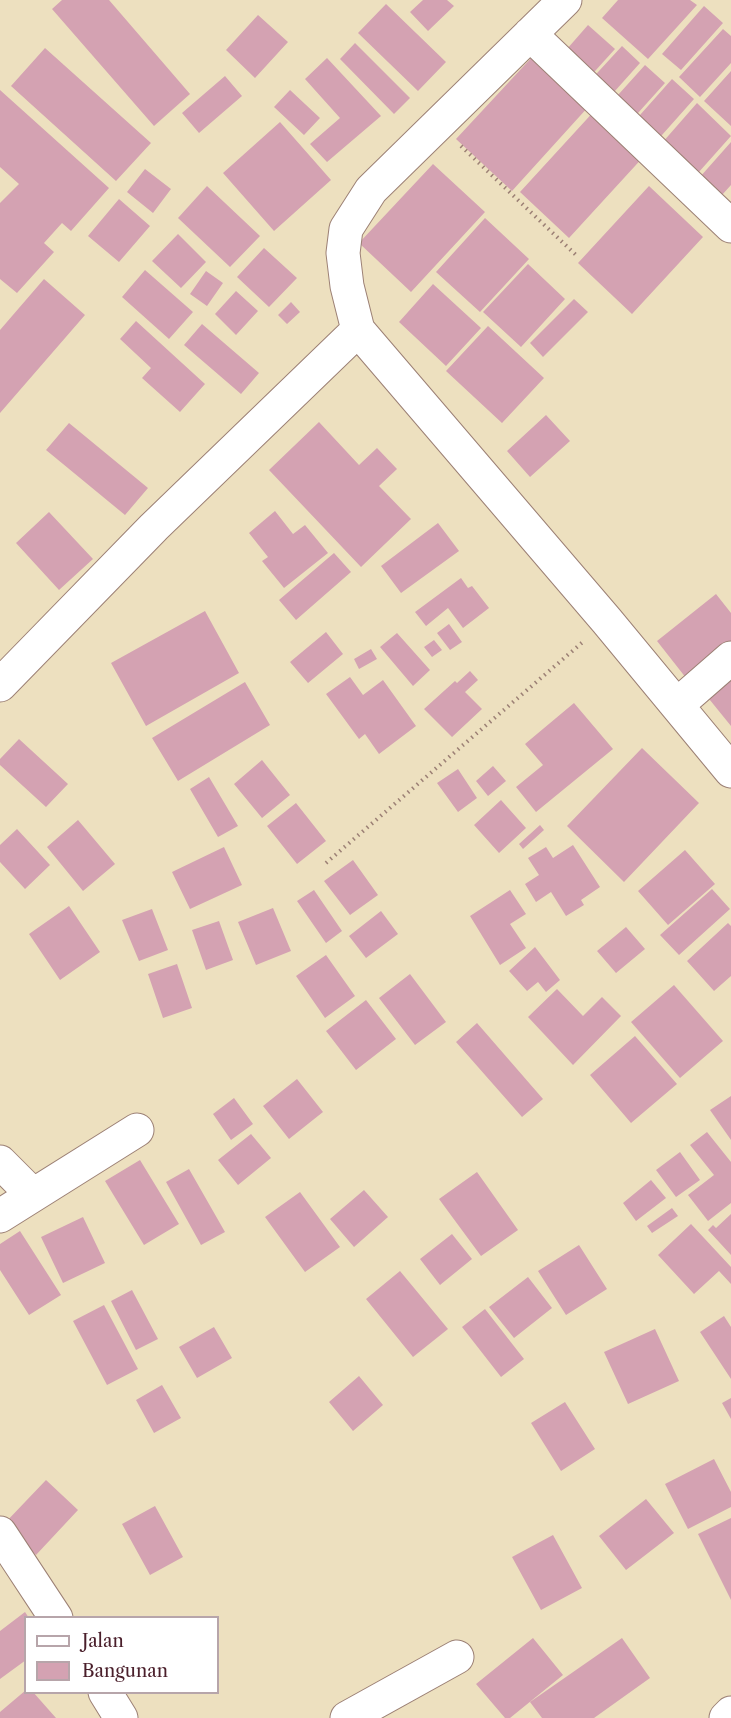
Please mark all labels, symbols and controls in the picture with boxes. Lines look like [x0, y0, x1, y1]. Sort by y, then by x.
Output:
legend [24, 1616, 219, 1694]
text: Jalan [82, 1630, 124, 1652]
text: Bangunan [82, 1660, 168, 1682]

